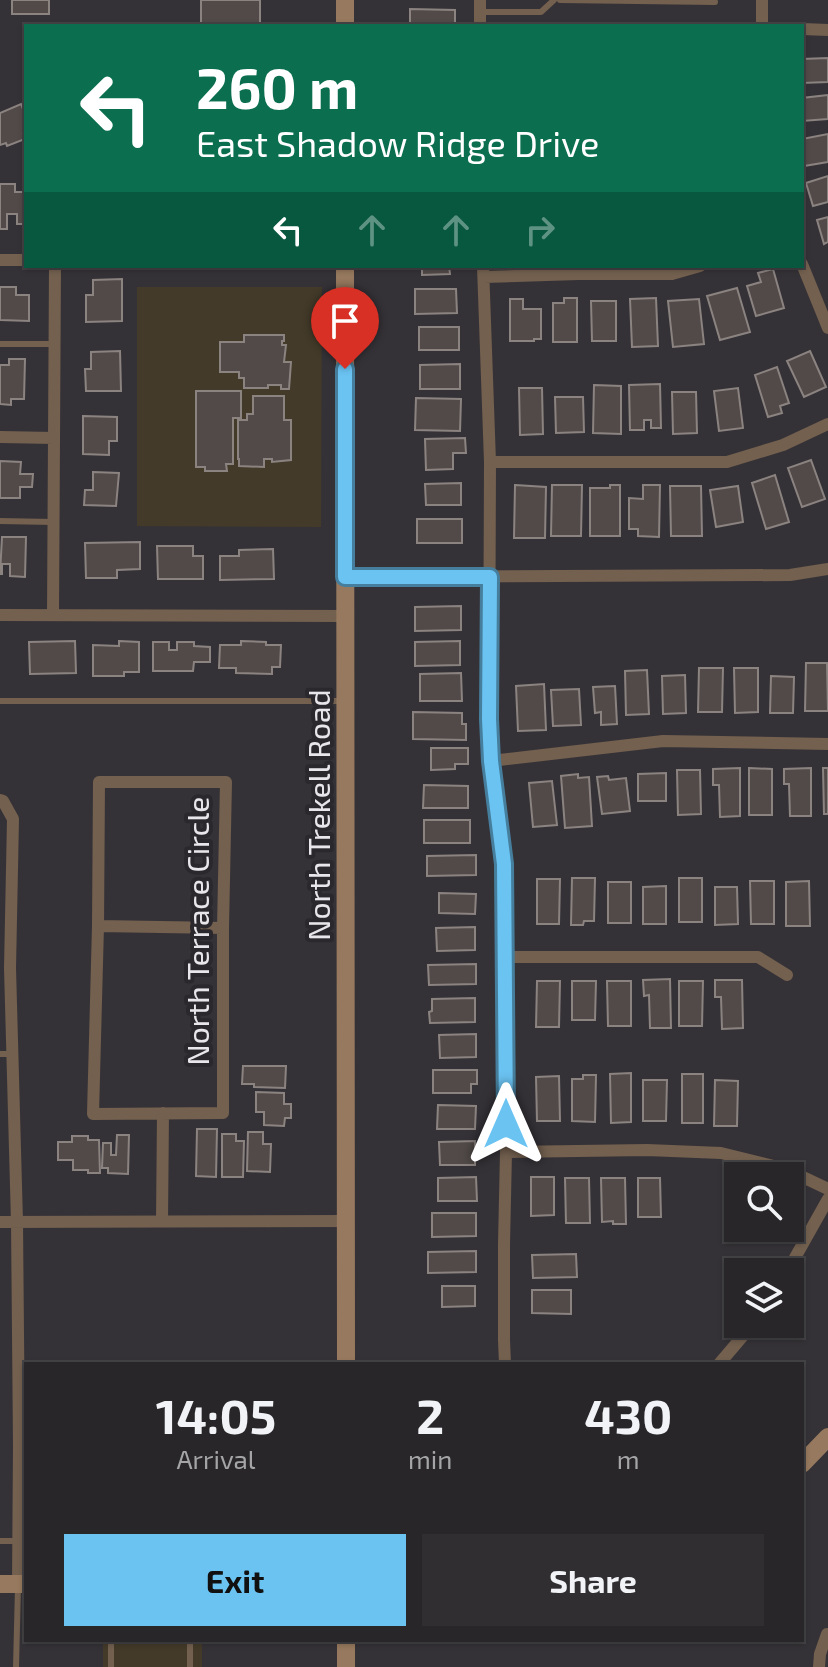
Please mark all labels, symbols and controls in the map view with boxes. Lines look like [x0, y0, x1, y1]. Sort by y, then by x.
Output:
text: 260 m [196, 53, 358, 120]
icon: left [64, 56, 168, 160]
text: East Shadow Ridge Drive [196, 121, 599, 164]
icon: left [266, 208, 310, 252]
icon: ahead [350, 208, 394, 252]
icon: ahead [434, 208, 478, 252]
icon: right [518, 208, 562, 252]
pin [311, 287, 379, 369]
icon: arrive [323, 299, 367, 343]
street label: North Trekell Road [300, 689, 336, 941]
street label: North Terrace Circle [179, 797, 215, 1065]
position arrow [464, 1082, 548, 1166]
map controls [724, 1162, 804, 1338]
button: search [724, 1162, 804, 1242]
button: layers [724, 1258, 804, 1338]
text: 14:05 [156, 1386, 276, 1444]
text: 2 [416, 1386, 444, 1444]
text: 430 [584, 1386, 672, 1444]
text: Arrival [176, 1443, 256, 1474]
text: min [408, 1443, 452, 1474]
text: m [617, 1443, 640, 1474]
button: Exit [64, 1534, 406, 1626]
button: Share [422, 1534, 764, 1626]

